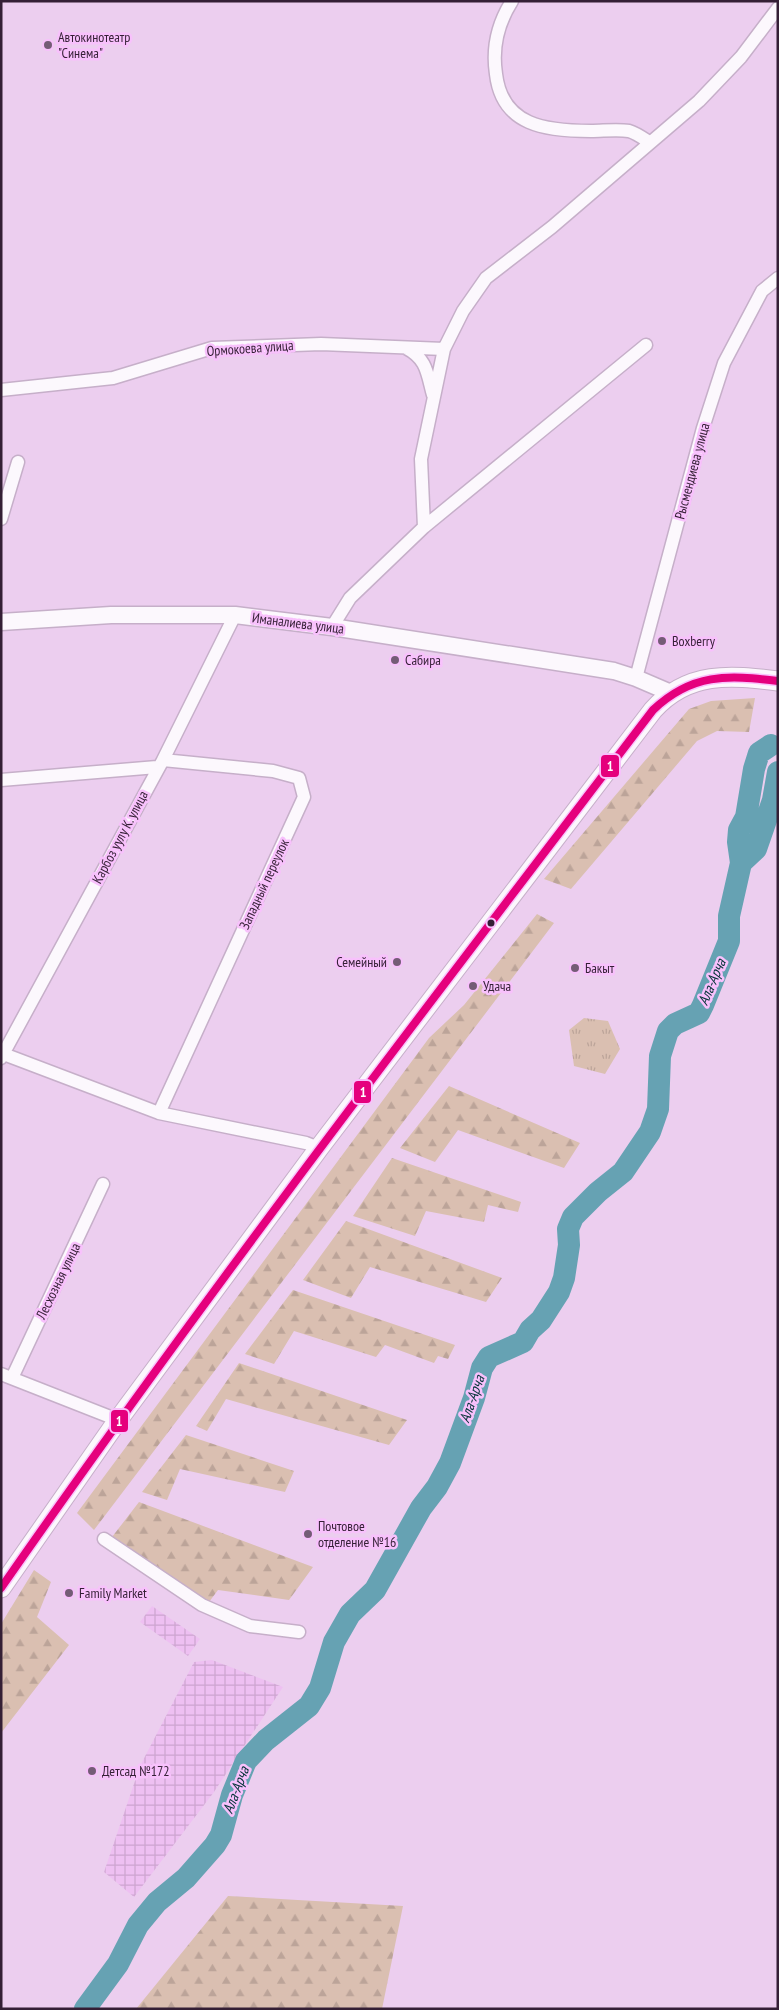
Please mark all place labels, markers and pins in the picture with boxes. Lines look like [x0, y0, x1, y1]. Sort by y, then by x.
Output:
place label: Автокинотеатр "Синема" [58, 28, 130, 62]
marker: Автокинотеатр "Синема" [42, 39, 54, 51]
place label: Boxberry [672, 632, 716, 650]
marker: Boxberry [656, 635, 668, 647]
place label: Сабира [405, 651, 441, 669]
marker: Сабира [389, 654, 401, 666]
unlabelled marker [486, 918, 496, 928]
place label: Семейный [336, 953, 387, 971]
marker: Семейный [391, 956, 403, 968]
place label: Бакыт [585, 959, 615, 977]
marker: Бакыт [569, 962, 581, 974]
place label: Удача [483, 977, 511, 995]
marker: Удача [467, 980, 479, 992]
place label: Почтовое отделение №16 [318, 1517, 396, 1551]
marker: Почтовое отделение №16 [302, 1528, 314, 1540]
place label: Family Market [79, 1584, 147, 1602]
marker: Family Market [63, 1587, 75, 1599]
place label: Детсад №172 [102, 1762, 170, 1780]
marker: Детсад №172 [86, 1765, 98, 1777]

